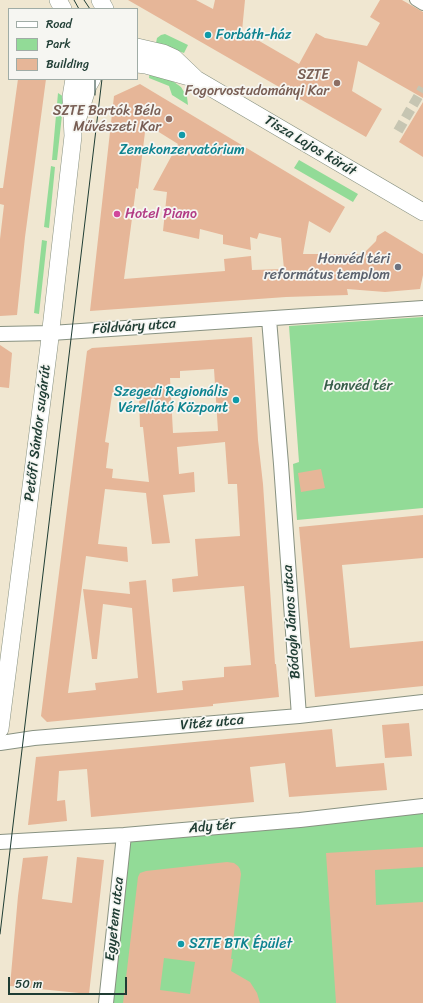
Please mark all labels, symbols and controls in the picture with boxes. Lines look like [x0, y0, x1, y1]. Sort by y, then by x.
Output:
legend [8, 8, 138, 80]
text: Road [46, 13, 72, 35]
place label: Forbáth-ház [216, 27, 291, 43]
marker: Forbáth-ház [203, 30, 213, 40]
text: Park [46, 33, 71, 55]
text: Building [46, 53, 89, 75]
place label: SZTE Fogorvostudományi Kar [185, 67, 329, 100]
marker: SZTE Fogorvostudományi Kar [332, 78, 342, 88]
place label: SZTE Bartók Béla Művészeti Kar [53, 103, 161, 136]
street label: Tisza Lajos körút [261, 112, 359, 180]
marker: SZTE Bartók Béla Művészeti Kar [164, 114, 174, 124]
marker: Zenekonzervatórium [177, 130, 187, 140]
place label: Zenekonzervatórium [119, 142, 245, 158]
place label: Hotel Piano [125, 206, 197, 222]
marker: Hotel Piano [112, 209, 122, 219]
place label: Honvéd téri református templom [264, 251, 390, 284]
marker: Honvéd téri református templom [393, 262, 403, 272]
street label: Földváry utca [92, 316, 176, 338]
street label: Petőfi Sándor sugárút [21, 364, 55, 502]
park label: Honvéd tér [324, 378, 392, 394]
place label: Szegedi Regionális Vérellátó Központ [114, 384, 228, 416]
marker: Szegedi Regionális Vérellátó Központ [231, 395, 241, 405]
street label: Bódogh János utca [280, 564, 304, 680]
street label: Vitéz utca [180, 712, 244, 734]
street label: Ady tér [188, 817, 236, 837]
street label: Egyetem utca [102, 876, 128, 962]
place label: SZTE BTK Épület [189, 936, 292, 952]
marker: SZTE BTK Épület [176, 939, 186, 949]
scale bar [10, 969, 129, 995]
text: 50 m [15, 973, 42, 995]

